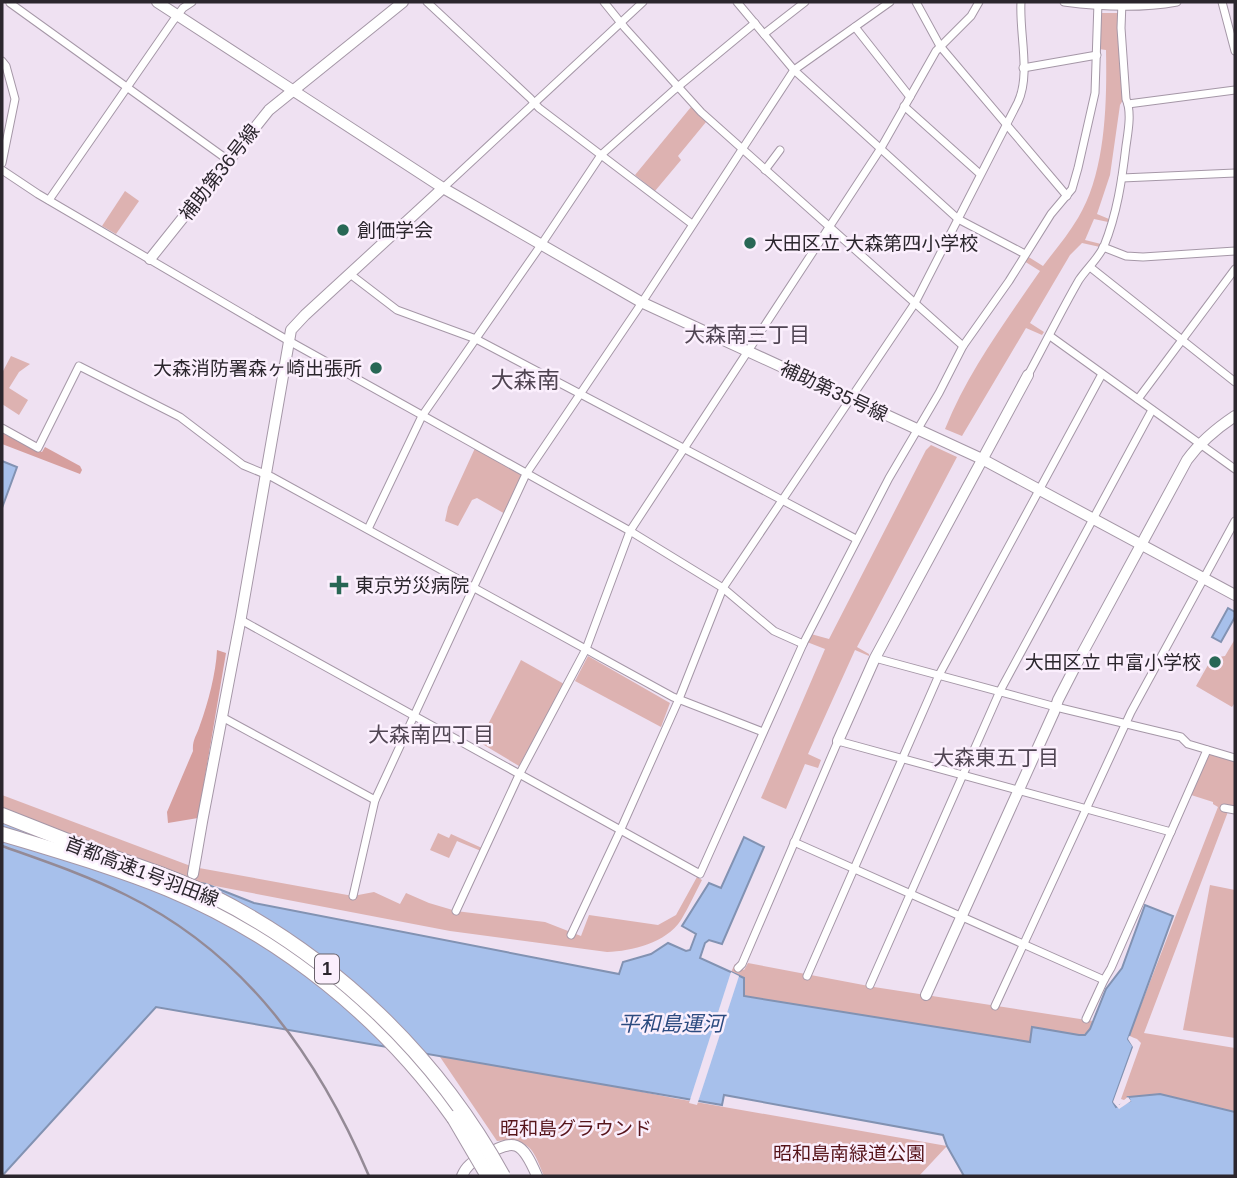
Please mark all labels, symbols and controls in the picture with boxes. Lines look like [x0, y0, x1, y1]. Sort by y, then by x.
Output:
street label: 補助第36号線 [175, 120, 263, 225]
place label: 創価学会 [357, 220, 433, 241]
marker: 創価学会 [335, 222, 351, 238]
place label: 大田区立 大森第四小学校 [764, 233, 978, 254]
marker: 大田区立 大森第四小学校 [742, 235, 758, 251]
district label: 大森南三丁目 [684, 323, 810, 346]
street label: 補助第35号線 [777, 357, 891, 426]
place label: 大森消防署森ヶ崎出張所 [153, 358, 362, 379]
marker: 大森消防署森ヶ崎出張所 [368, 360, 384, 376]
district label: 大森南 [491, 367, 560, 393]
marker: 東京労災病院 [329, 575, 349, 595]
place label: 東京労災病院 [355, 575, 469, 596]
place label: 大田区立 中富小学校 [1025, 652, 1201, 673]
marker: 大田区立 中富小学校 [1207, 654, 1223, 670]
district label: 大森南四丁目 [368, 723, 494, 746]
district label: 大森東五丁目 [933, 746, 1059, 769]
street label: 首都高速1号羽田線 [62, 833, 221, 910]
road number: 1 [315, 954, 339, 984]
water label: 平和島運河 [619, 1012, 727, 1035]
park label: 昭和島グラウンド [500, 1118, 652, 1139]
park label: 昭和島南緑道公園 [773, 1143, 925, 1164]

